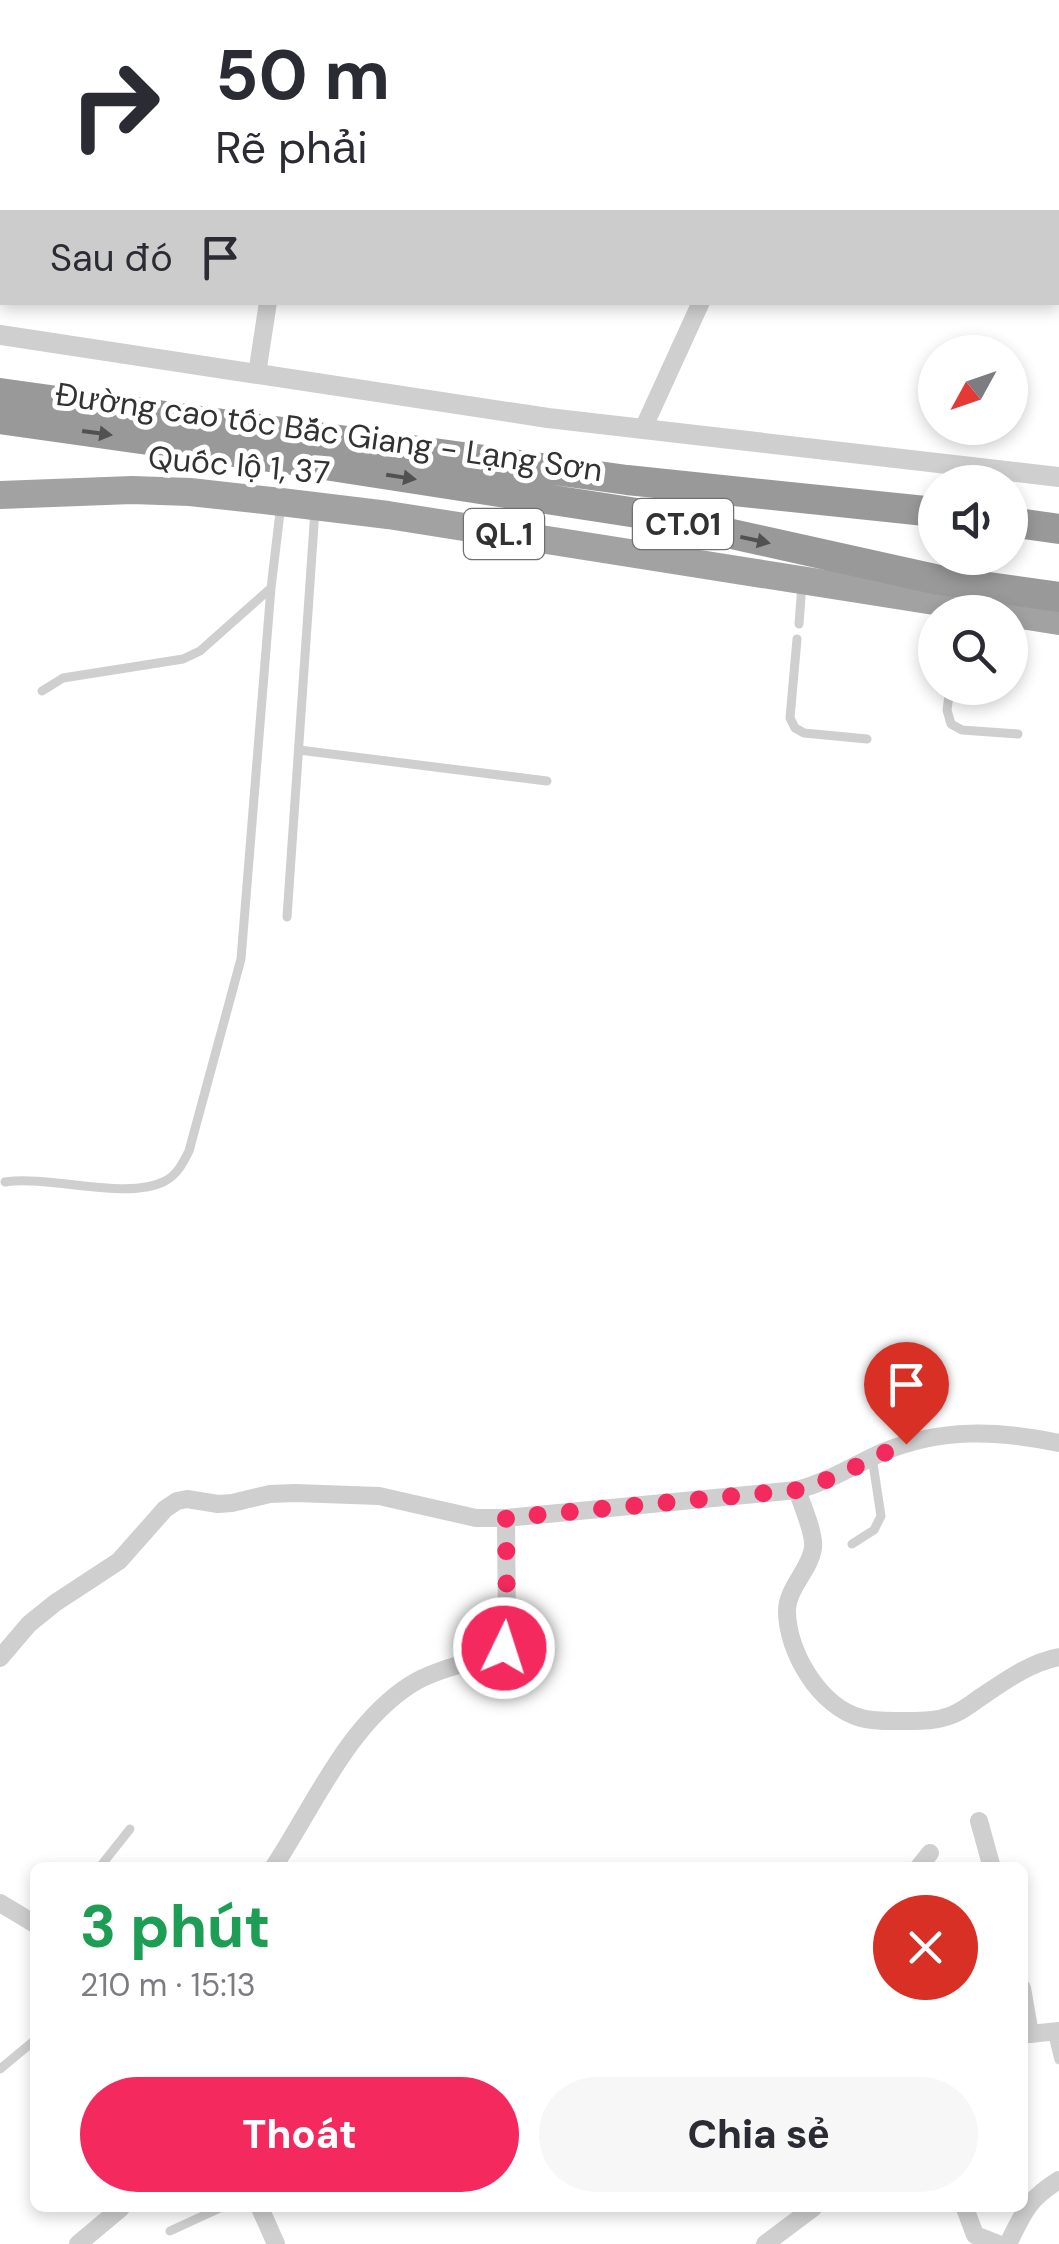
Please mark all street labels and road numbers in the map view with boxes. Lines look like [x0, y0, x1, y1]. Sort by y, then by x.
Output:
street label: Đường cao tốc Bắc Giang - Lạng Sơn [53, 373, 605, 491]
street label: Quốc lộ 1, 37 [146, 436, 332, 494]
road number: CT.01 [633, 499, 733, 549]
road number: QL.1 [464, 509, 544, 559]

